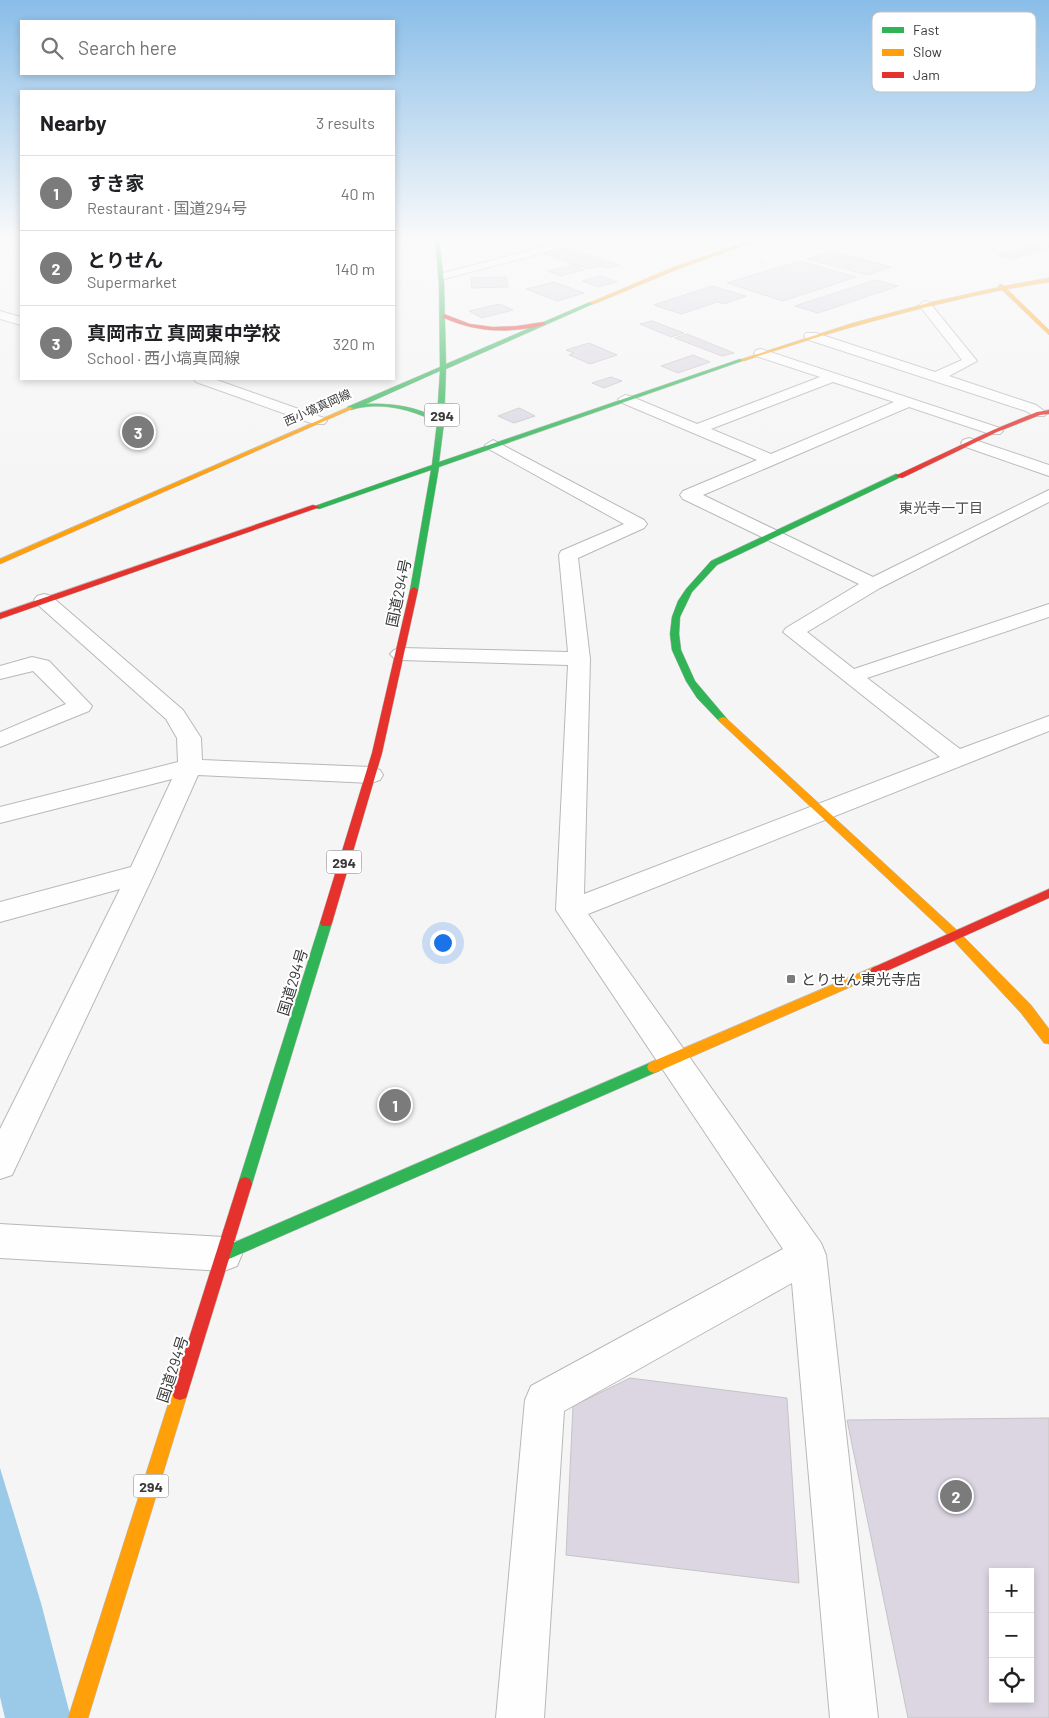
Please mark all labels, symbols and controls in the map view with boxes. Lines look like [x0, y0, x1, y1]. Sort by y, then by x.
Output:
legend [872, 12, 1036, 92]
search box [20, 20, 395, 75]
text: Fast [913, 21, 939, 38]
icon: search [38, 34, 66, 62]
text: Search here [78, 36, 177, 59]
text: Slow [913, 43, 942, 60]
text: Jam [913, 66, 940, 83]
text: Nearby [40, 110, 106, 135]
text: 3 results [316, 113, 375, 132]
text: すき家 [87, 171, 144, 194]
text: 1 [53, 184, 59, 203]
text: 40 m [341, 184, 375, 203]
text: Restaurant · 国道294号 [87, 198, 247, 217]
text: とりせん [87, 248, 163, 271]
text: 2 [52, 259, 60, 278]
text: 140 m [335, 259, 375, 278]
text: Supermarket [87, 272, 177, 291]
text: 真岡市立 真岡東中学校 [87, 321, 281, 344]
text: 3 [52, 334, 60, 353]
text: 320 m [333, 334, 375, 353]
text: School · 西小塙真岡線 [87, 348, 240, 367]
street label: 西小塙真岡線 [281, 386, 353, 428]
road number: 294 [424, 404, 460, 426]
pin: 3 [122, 413, 154, 451]
district label: 東光寺一丁目 [899, 499, 983, 516]
street label: 国道294号 [382, 557, 414, 629]
road number: 294 [326, 850, 362, 874]
your location [430, 930, 456, 956]
street label: 国道294号 [273, 946, 311, 1018]
place label: とりせん東光寺店 [801, 970, 921, 988]
marker: とりせん東光寺店 [785, 973, 797, 985]
pin: 1 [379, 1086, 411, 1124]
street label: 国道294号 [153, 1333, 191, 1405]
road number: 294 [134, 1474, 168, 1498]
pin: 2 [940, 1477, 972, 1515]
map controls [989, 1568, 1034, 1703]
button: + [989, 1568, 1034, 1613]
button: − [989, 1613, 1034, 1658]
button: locate [989, 1658, 1034, 1703]

